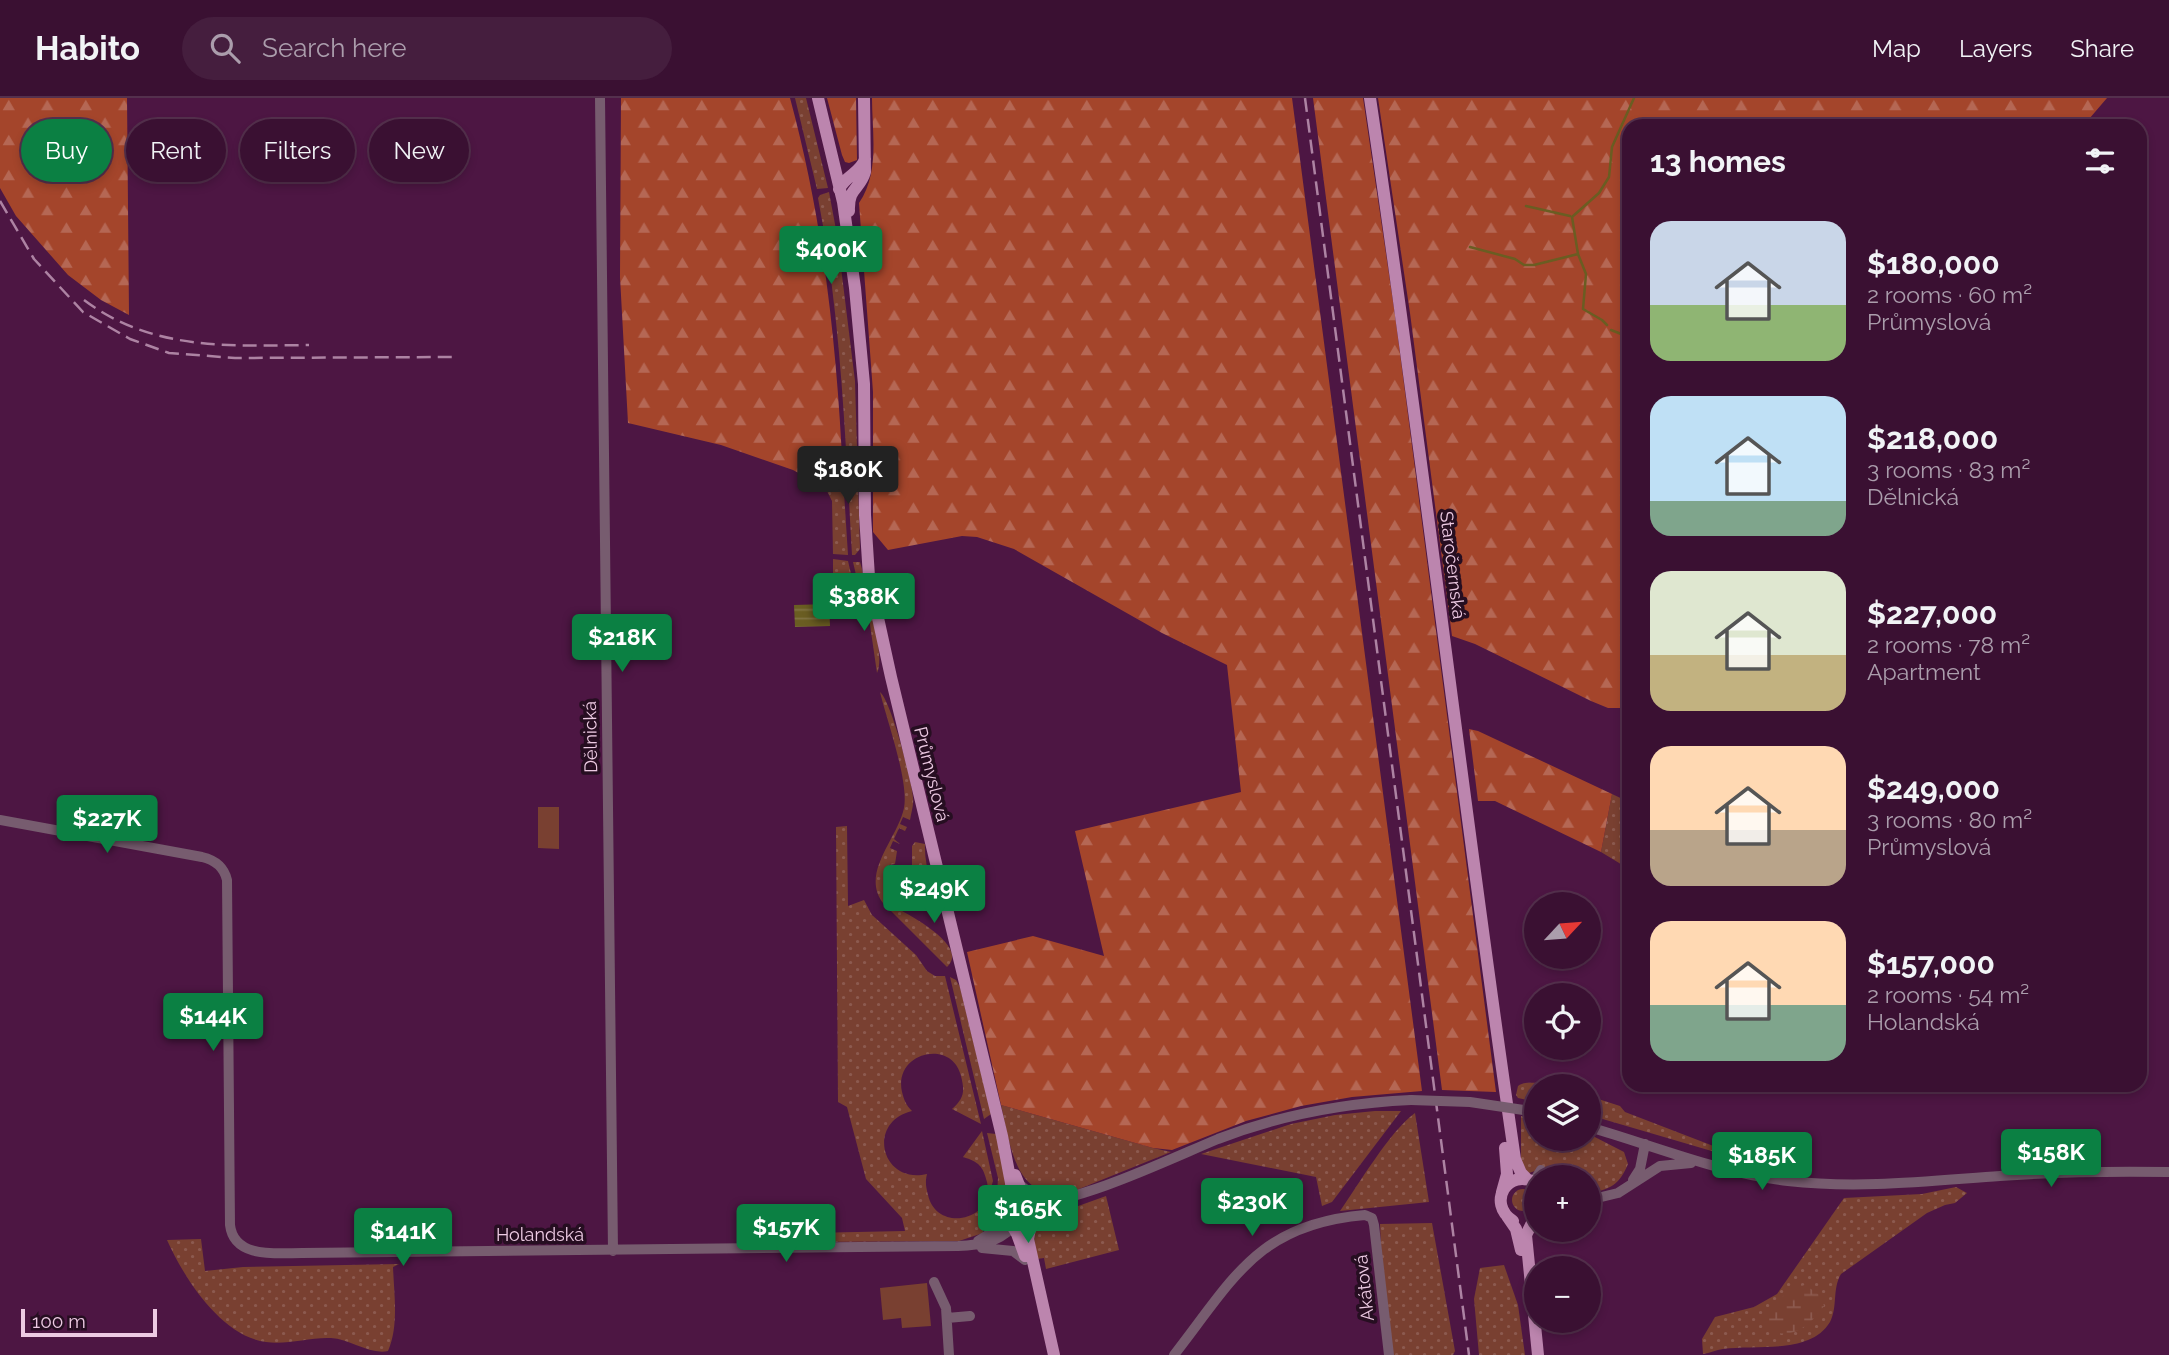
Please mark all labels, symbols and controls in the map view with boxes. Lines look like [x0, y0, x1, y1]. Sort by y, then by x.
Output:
search box [182, 17, 672, 80]
text: Habito [35, 29, 140, 68]
icon: search [206, 29, 244, 67]
text: Search here [262, 33, 406, 63]
text: Map [1872, 34, 1921, 63]
text: Layers [1959, 34, 2032, 63]
text: Share [2070, 34, 2134, 63]
chip: Buy [21, 119, 112, 182]
chip: Rent [126, 119, 226, 182]
chip: Filters [240, 119, 355, 182]
chip: New [369, 119, 469, 182]
icon: filters [2081, 142, 2119, 180]
text: 13 homes [1650, 144, 1786, 179]
pin: $400K [782, 226, 880, 286]
text: $400K [795, 235, 867, 262]
text: $180,000 [1867, 246, 2000, 281]
icon: home [1706, 249, 1790, 333]
text: 2 rooms · 60 m² [1867, 281, 2032, 308]
text: Průmyslová [1867, 308, 1991, 335]
text: $218,000 [1867, 421, 1998, 456]
icon: home [1706, 424, 1790, 508]
pin: $180K [799, 446, 897, 506]
text: $180K [813, 455, 883, 482]
text: 3 rooms · 83 m² [1867, 456, 2030, 483]
text: Dělnická [1867, 483, 1959, 510]
street label: Staročernská [1436, 510, 1470, 620]
pin: $388K [815, 574, 913, 633]
text: $388K [829, 582, 899, 609]
text: $227,000 [1867, 596, 1997, 631]
icon: home [1706, 599, 1790, 683]
pin: $218K [573, 614, 671, 674]
text: $218K [588, 623, 656, 650]
text: 2 rooms · 78 m² [1867, 631, 2030, 658]
text: Apartment [1867, 658, 1981, 685]
street label: Dělnická [579, 701, 601, 773]
street label: Průmyslová [910, 724, 954, 824]
text: $249,000 [1867, 771, 2000, 806]
icon: home [1706, 774, 1790, 858]
pin: $227K [58, 796, 156, 855]
text: $227K [73, 804, 141, 831]
text: 3 rooms · 80 m² [1867, 806, 2032, 833]
text: Průmyslová [1867, 833, 1991, 860]
pin: $249K [885, 866, 983, 925]
text: $249K [899, 874, 969, 901]
north arrow [1524, 892, 1601, 970]
map controls [1524, 892, 1601, 1333]
text: $157,000 [1867, 946, 1995, 981]
icon: home [1706, 949, 1790, 1033]
text: 2 rooms · 54 m² [1867, 981, 2029, 1008]
button: locate [1524, 983, 1601, 1060]
pin: $144K [164, 993, 262, 1053]
text: $144K [179, 1002, 247, 1029]
text: Holandská [1867, 1008, 1980, 1035]
button: layers [1524, 1074, 1601, 1151]
pin: $158K [2002, 1130, 2100, 1189]
pin: $185K [1713, 1132, 1811, 1192]
text: $158K [2017, 1138, 2085, 1165]
text: $185K [1728, 1141, 1796, 1168]
button: + [1524, 1165, 1601, 1242]
pin: $230K [1203, 1178, 1301, 1238]
pin: $165K [979, 1186, 1077, 1245]
text: $230K [1217, 1187, 1287, 1214]
text: $165K [994, 1194, 1062, 1221]
pin: $157K [737, 1204, 835, 1264]
pin: $141K [354, 1208, 452, 1268]
text: $157K [753, 1213, 819, 1240]
text: $141K [370, 1217, 436, 1244]
street label: Holandská [496, 1224, 584, 1245]
street label: Akátová [1350, 1254, 1378, 1322]
button: − [1524, 1256, 1601, 1333]
scale bar [21, 1306, 158, 1338]
text: 100 m [32, 1310, 86, 1332]

